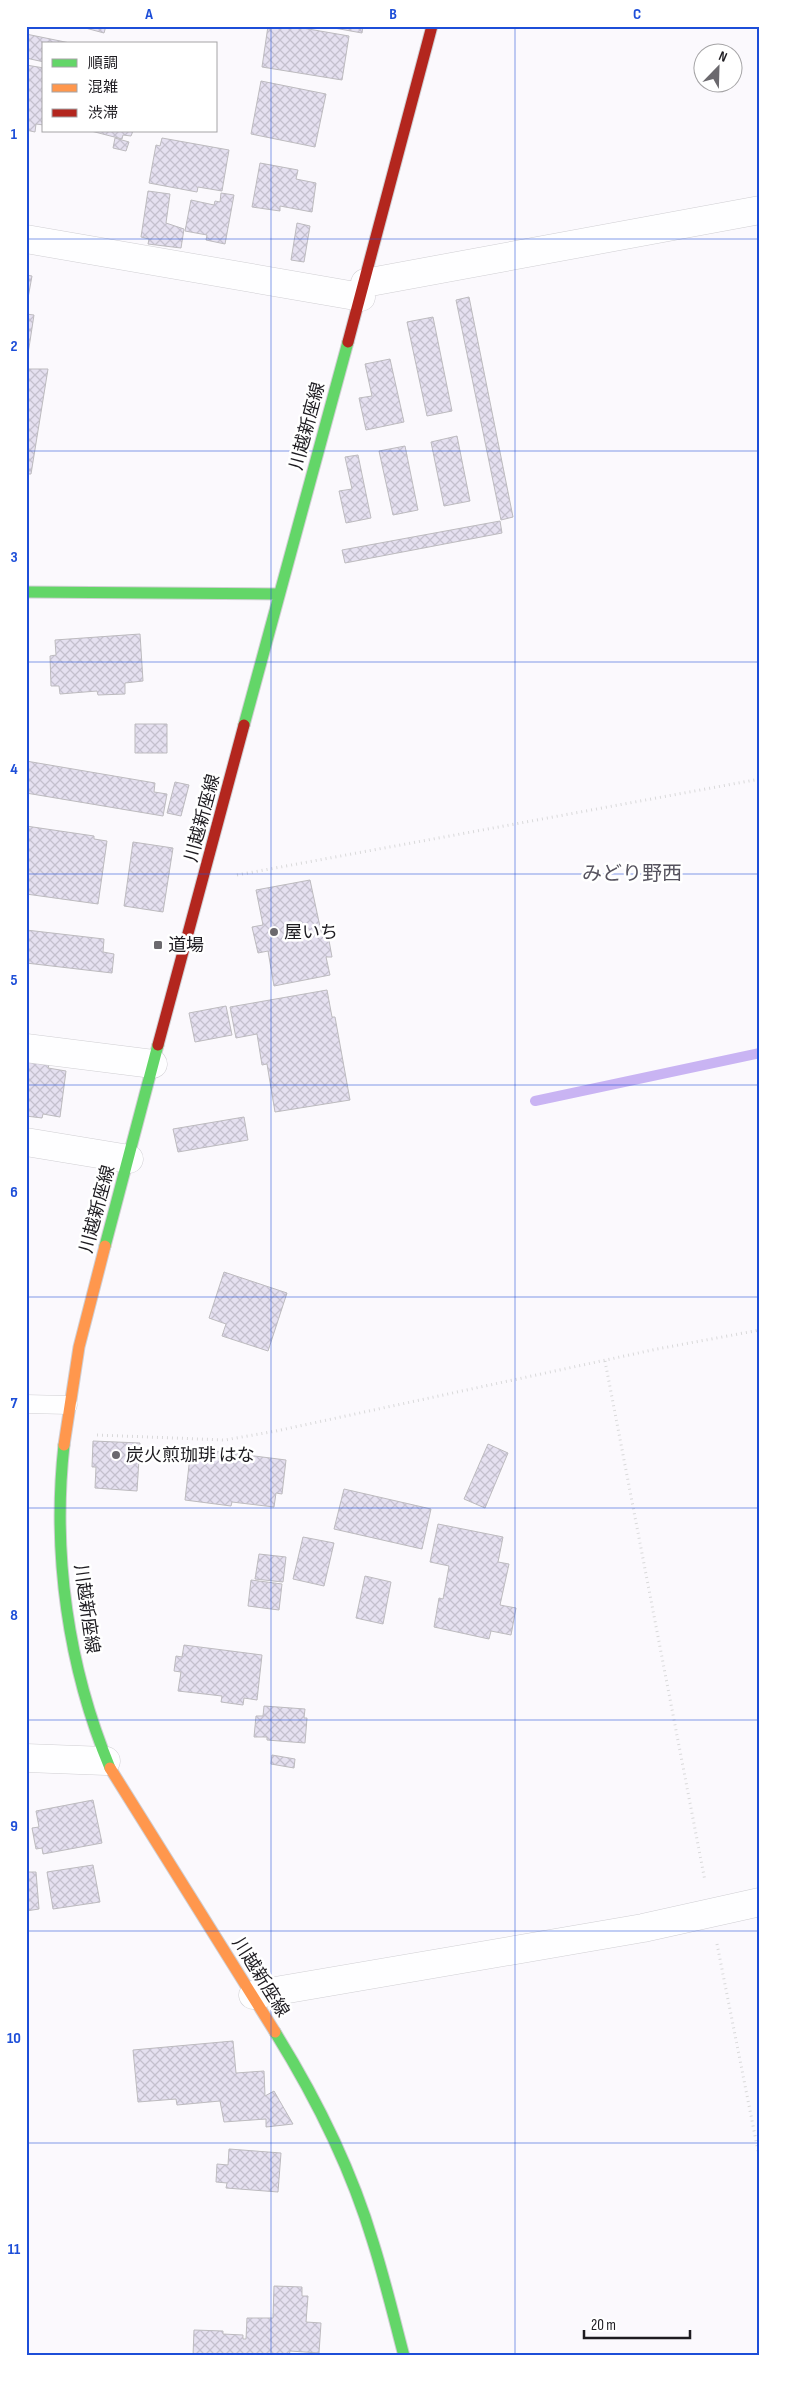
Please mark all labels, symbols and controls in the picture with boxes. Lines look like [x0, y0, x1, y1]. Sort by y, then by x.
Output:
text: A [144, 5, 153, 24]
text: B [389, 5, 397, 24]
text: C [633, 5, 641, 24]
legend [42, 42, 218, 132]
north arrow [694, 42, 744, 92]
text: N [716, 47, 730, 66]
text: 順調 [88, 54, 118, 73]
text: 混雑 [88, 78, 118, 97]
text: 渋滞 [88, 104, 118, 123]
text: 1 [11, 125, 18, 144]
text: 2 [10, 337, 18, 356]
street label: 川越新座線 [286, 380, 329, 472]
text: 3 [10, 548, 18, 567]
text: 4 [10, 760, 18, 779]
street label: 川越新座線 [181, 772, 224, 864]
district label: みどり野西 [582, 862, 682, 886]
place label: 屋いち [284, 922, 338, 943]
marker: 屋いち [268, 926, 280, 938]
place label: 道場 [168, 935, 204, 956]
marker: 道場 [152, 939, 164, 951]
text: 5 [10, 971, 18, 990]
street label: 川越新座線 [76, 1163, 119, 1255]
text: 6 [10, 1183, 18, 1202]
text: 7 [11, 1394, 18, 1413]
place label: 炭火煎珈琲 はな [126, 1445, 255, 1466]
marker: 炭火煎珈琲 はな [110, 1449, 122, 1461]
street label: 川越新座線 [70, 1563, 103, 1655]
text: 8 [10, 1606, 18, 1625]
text: 9 [10, 1817, 18, 1836]
street label: 川越新座線 [228, 1934, 293, 2021]
text: 10 [7, 2029, 21, 2048]
text: 11 [8, 2240, 21, 2259]
scale bar [584, 2307, 690, 2339]
text: 20 m [591, 2316, 616, 2335]

